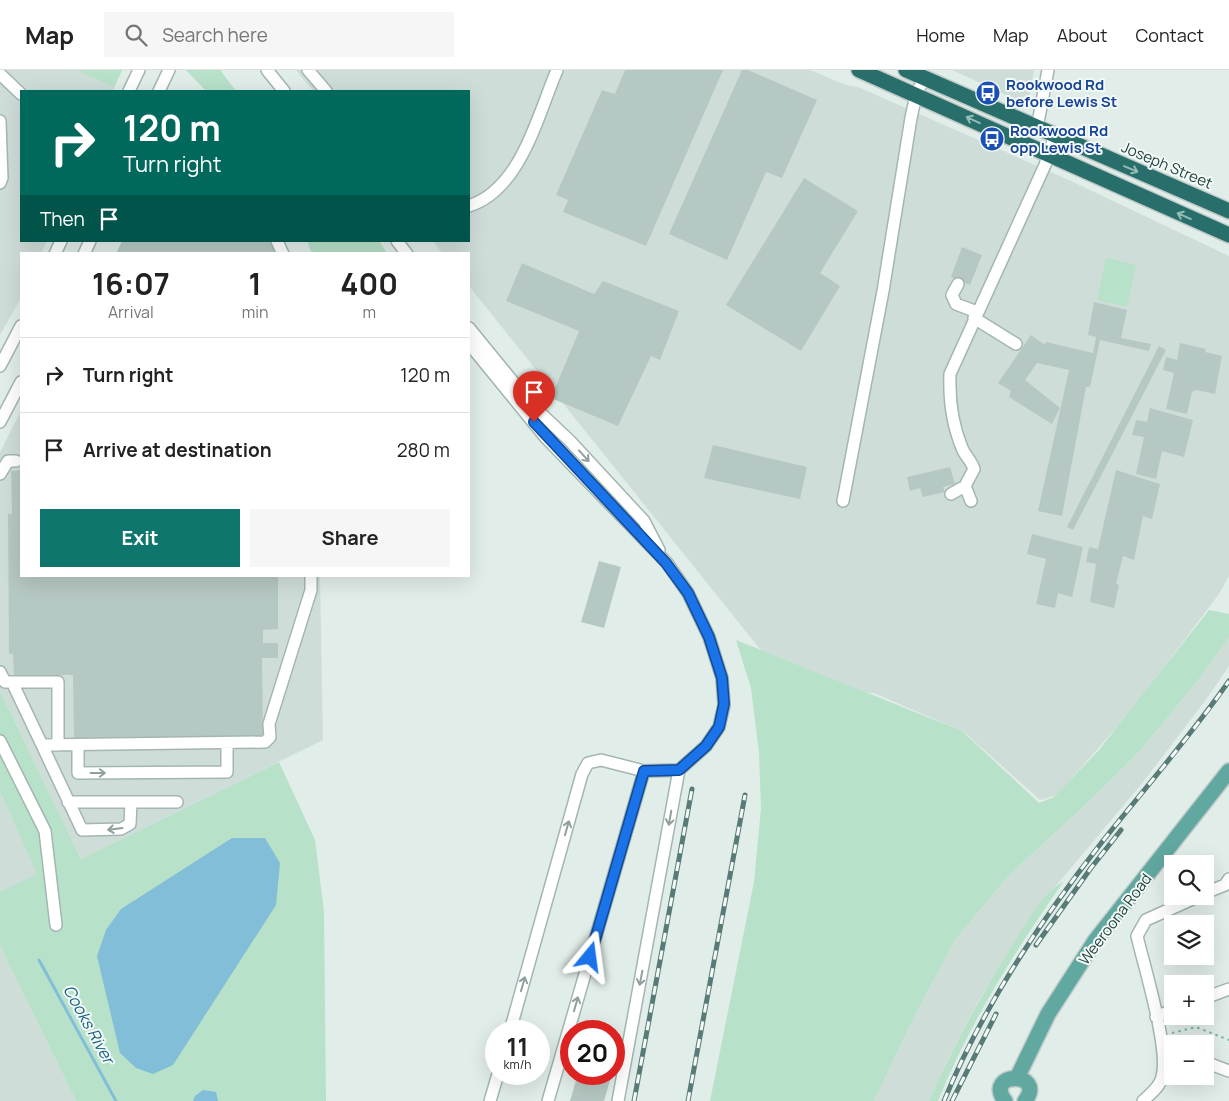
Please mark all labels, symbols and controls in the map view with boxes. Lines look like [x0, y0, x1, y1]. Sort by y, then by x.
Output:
search box [104, 12, 454, 57]
text: Map [25, 18, 74, 51]
icon: search [122, 21, 150, 49]
text: Search here [162, 22, 268, 48]
text: Home [916, 23, 965, 47]
text: Map [993, 23, 1029, 47]
text: About [1057, 23, 1107, 47]
text: Contact [1135, 23, 1204, 47]
place label: Rookwood Rd before Lewis St [1006, 74, 1117, 112]
bus stop icon: Rookwood Rd before Lewis St [975, 80, 1001, 106]
text: 120 m [123, 104, 221, 152]
icon: right [40, 110, 105, 175]
one-way arrow [966, 115, 981, 125]
place label: Rookwood Rd opp Lewis St [1010, 120, 1108, 158]
bus stop icon: Rookwood Rd opp Lewis St [979, 126, 1005, 152]
street label: Joseph Street [1118, 136, 1216, 194]
text: Turn right [123, 149, 221, 179]
one-way arrow [1123, 164, 1138, 174]
icon: arrive [95, 205, 123, 233]
text: Then [40, 206, 85, 232]
one-way arrow [1177, 210, 1192, 220]
text: 16:07 [92, 263, 170, 304]
text: 1 [248, 263, 262, 304]
text: 400 [340, 263, 398, 304]
text: Arrival [108, 301, 154, 323]
text: min [242, 301, 268, 323]
text: m [362, 301, 376, 323]
icon: right [40, 361, 68, 389]
text: Turn right [83, 362, 173, 388]
text: 120 m [400, 362, 450, 388]
pin [513, 371, 555, 422]
icon: arrive [520, 378, 548, 406]
icon: arrive [40, 436, 68, 464]
text: Arrive at destination [83, 437, 272, 463]
text: 280 m [397, 437, 450, 463]
one-way arrow [578, 450, 590, 462]
button: Exit [40, 509, 240, 567]
button: Share [250, 509, 450, 567]
one-way arrow [90, 768, 106, 778]
one-way arrow [665, 809, 675, 825]
one-way arrow [562, 820, 572, 836]
one-way arrow [108, 824, 124, 834]
map controls [1164, 855, 1214, 1085]
button: search [1164, 855, 1214, 905]
street label: Weeroona Road [1074, 869, 1156, 969]
button: layers [1164, 915, 1214, 965]
position arrow [563, 930, 615, 982]
one-way arrow [635, 969, 645, 985]
button: + [1164, 975, 1214, 1025]
one-way arrow [519, 977, 528, 993]
water label: Cooks River [58, 981, 121, 1069]
one-way arrow [572, 996, 582, 1012]
speed limit sign: 20 [560, 1020, 625, 1085]
text: 11 [507, 1029, 528, 1064]
button: − [1164, 1035, 1214, 1085]
text: km/h [504, 1056, 531, 1073]

